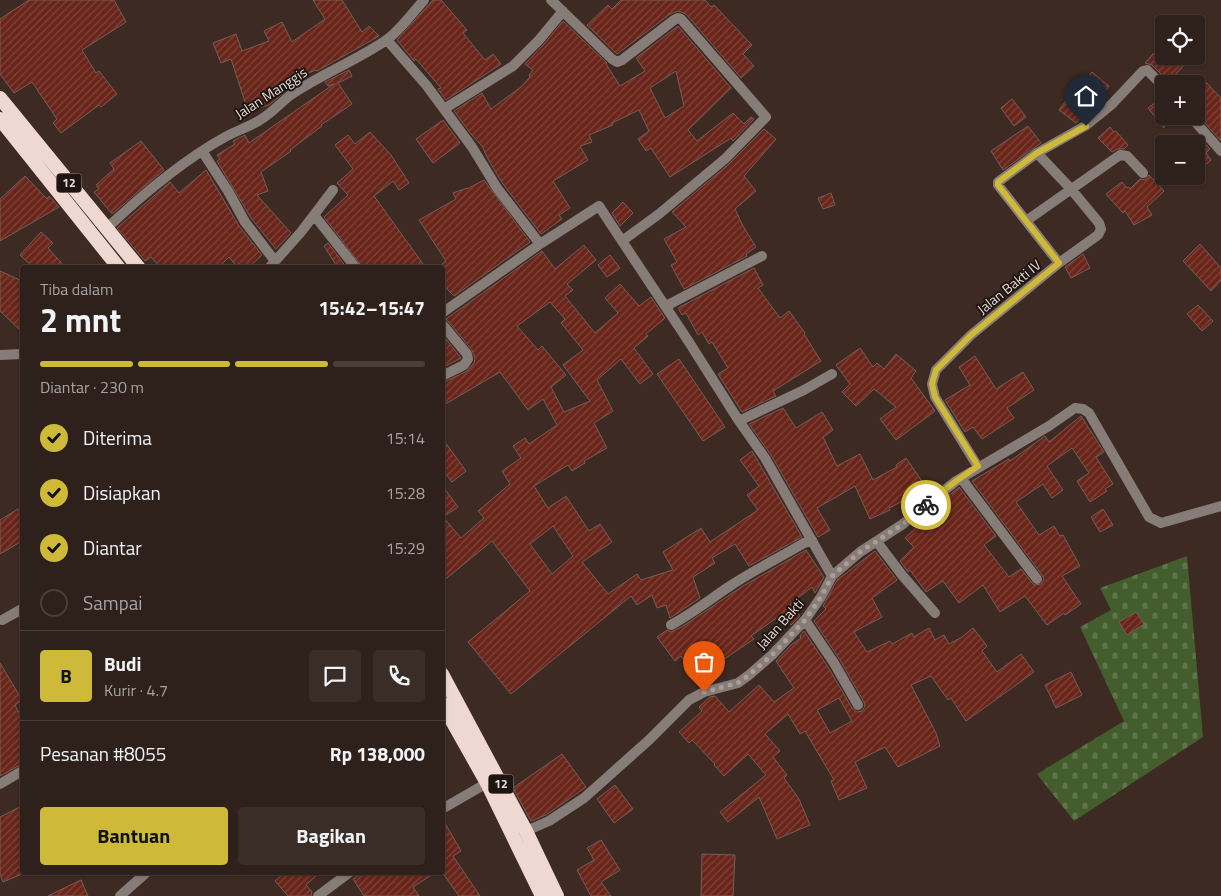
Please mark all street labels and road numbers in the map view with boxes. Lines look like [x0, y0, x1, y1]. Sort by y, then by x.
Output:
street label: Jalan Manggis [231, 61, 311, 124]
road number: 12 [56, 174, 82, 192]
street label: Jalan Bakti IV [972, 254, 1045, 319]
street label: Jalan Bakti [751, 594, 808, 654]
road number: 12 [488, 774, 514, 794]

